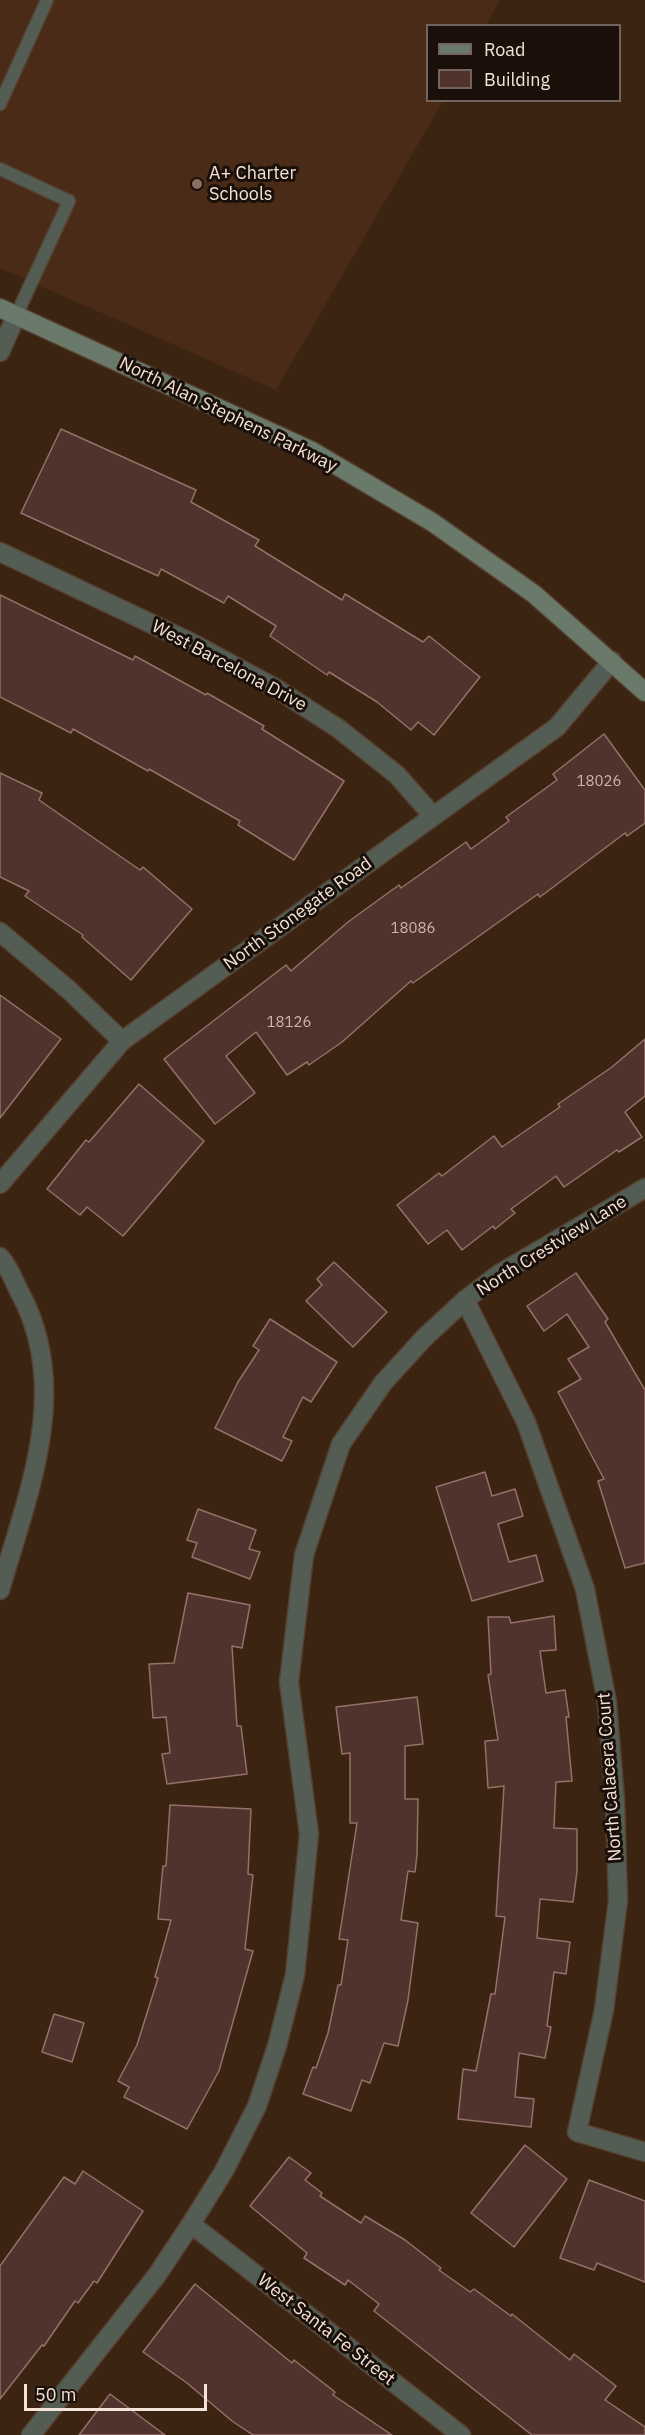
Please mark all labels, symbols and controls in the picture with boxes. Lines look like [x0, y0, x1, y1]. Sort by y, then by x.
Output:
legend [426, 24, 621, 102]
text: Road [484, 38, 525, 61]
text: Building [484, 68, 550, 91]
place label: A+ Charter Schools [209, 163, 296, 206]
marker: A+ Charter Schools [190, 177, 204, 191]
street label: North Alan Stephens Parkway [116, 353, 340, 477]
street label: West Barcelona Drive [148, 616, 310, 716]
house number: 18026 [577, 773, 621, 791]
street label: North Stonegate Road [220, 853, 376, 975]
house number: 18086 [391, 920, 435, 938]
house number: 18126 [267, 1014, 311, 1032]
street label: North Crestview Lane [473, 1191, 631, 1301]
street label: North Calacera Court [593, 1692, 627, 1862]
street label: West Santa Fe Street [253, 2270, 399, 2390]
scale bar [27, 2372, 210, 2410]
text: 50 m [35, 2383, 77, 2406]

